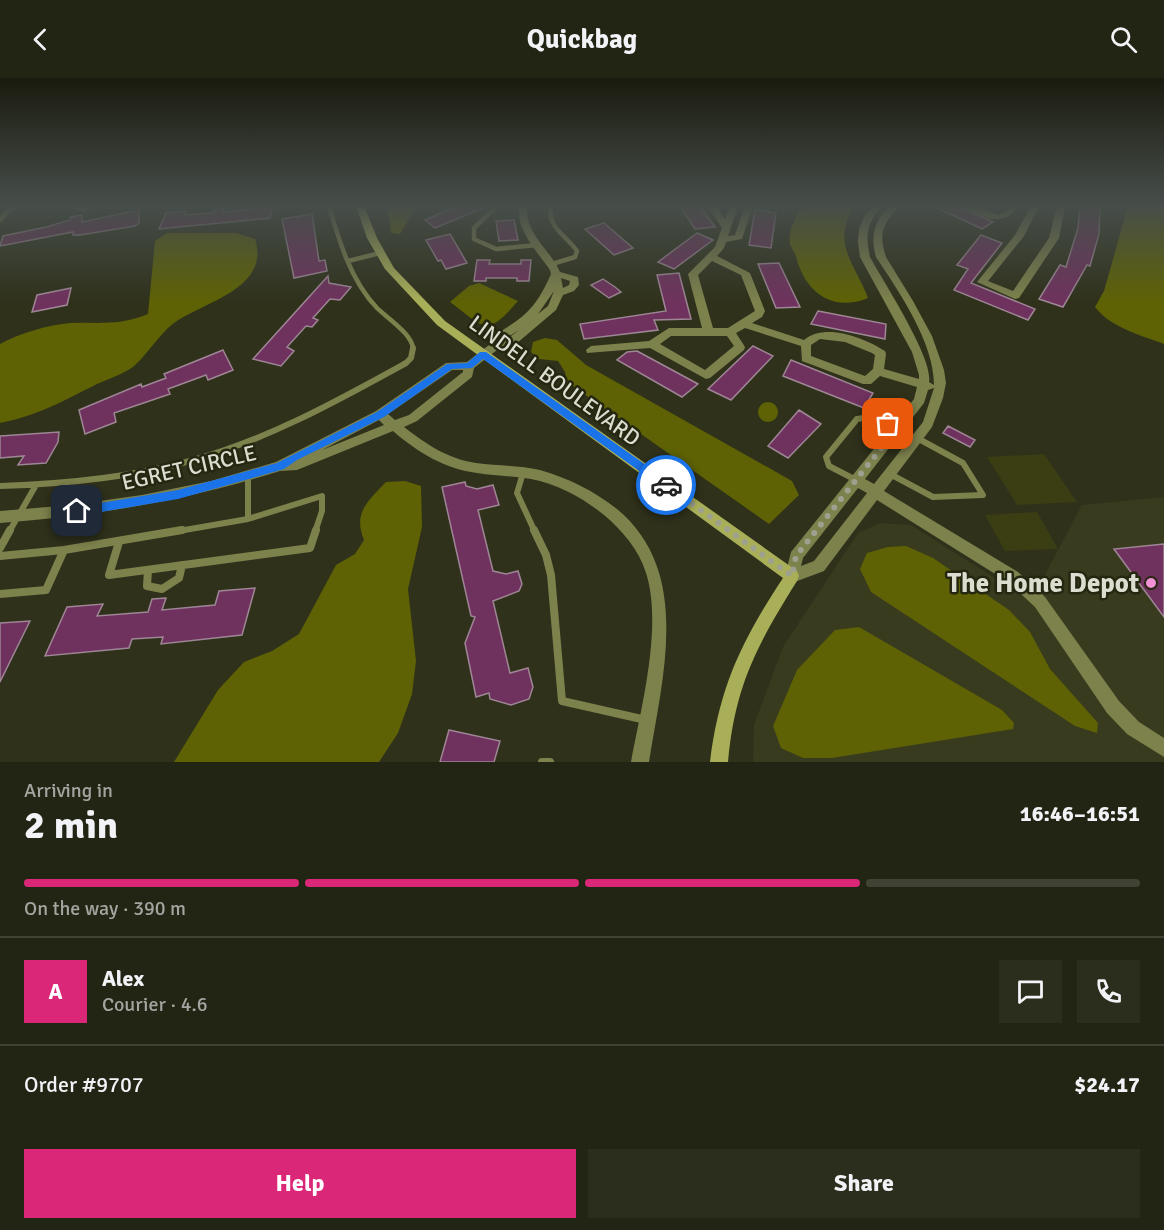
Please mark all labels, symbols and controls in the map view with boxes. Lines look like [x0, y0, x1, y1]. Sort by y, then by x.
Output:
icon: back [24, 23, 57, 56]
text: Quickbag [527, 23, 637, 56]
icon: search [1107, 23, 1140, 56]
street label: LINDELL BOULEVARD [464, 309, 646, 452]
pin [862, 398, 913, 449]
icon: bag [871, 407, 904, 440]
street label: EGRET CIRCLE [119, 439, 259, 496]
courier [636, 455, 696, 515]
icon: car [650, 469, 683, 502]
pin [51, 485, 102, 536]
icon: home [60, 494, 93, 527]
place label: The Home Depot [947, 567, 1139, 600]
marker: The Home Depot [1144, 576, 1158, 590]
text: Arriving in [24, 778, 113, 803]
text: 16:46–16:51 [1020, 800, 1140, 827]
text: 2 min [24, 801, 118, 849]
text: On the way · 390 m [24, 896, 186, 921]
button: chat [999, 960, 1062, 1023]
button: phone [1077, 960, 1140, 1023]
text: Alex [102, 965, 144, 992]
text: A [48, 978, 63, 1005]
text: Courier · 4.6 [102, 992, 208, 1017]
text: Order #9707 [24, 1071, 144, 1098]
text: $24.17 [1074, 1071, 1140, 1098]
button: Help [24, 1149, 576, 1218]
button: Share [588, 1149, 1140, 1218]

